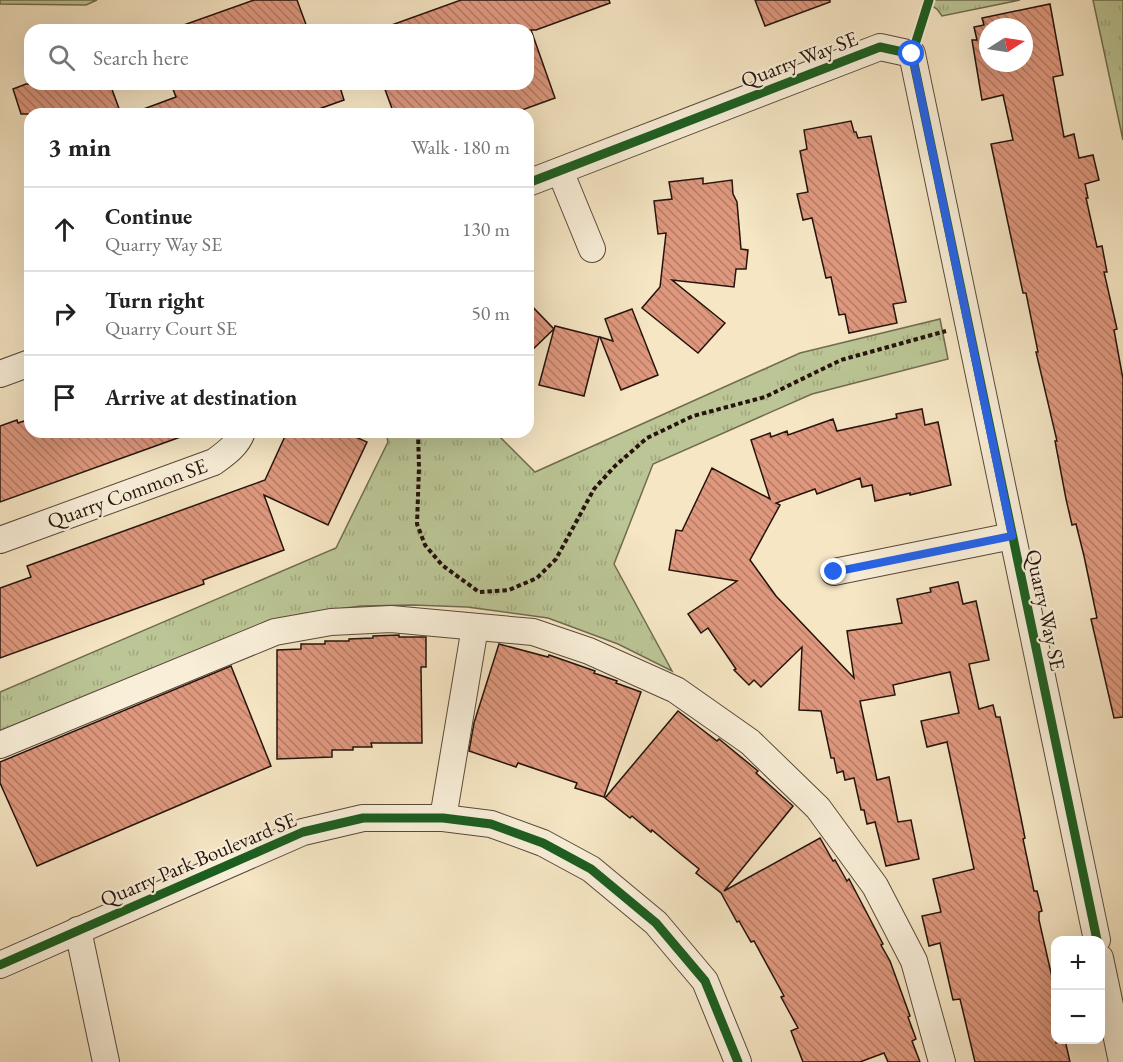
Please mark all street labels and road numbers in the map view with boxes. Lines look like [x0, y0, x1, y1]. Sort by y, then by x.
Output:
street label: Quarry Way SE [737, 24, 862, 95]
street label: Quarry Common SE [43, 452, 211, 535]
street label: Quarry Way SE [1019, 547, 1072, 673]
street label: Quarry Park Boulevard SE [96, 805, 301, 913]

